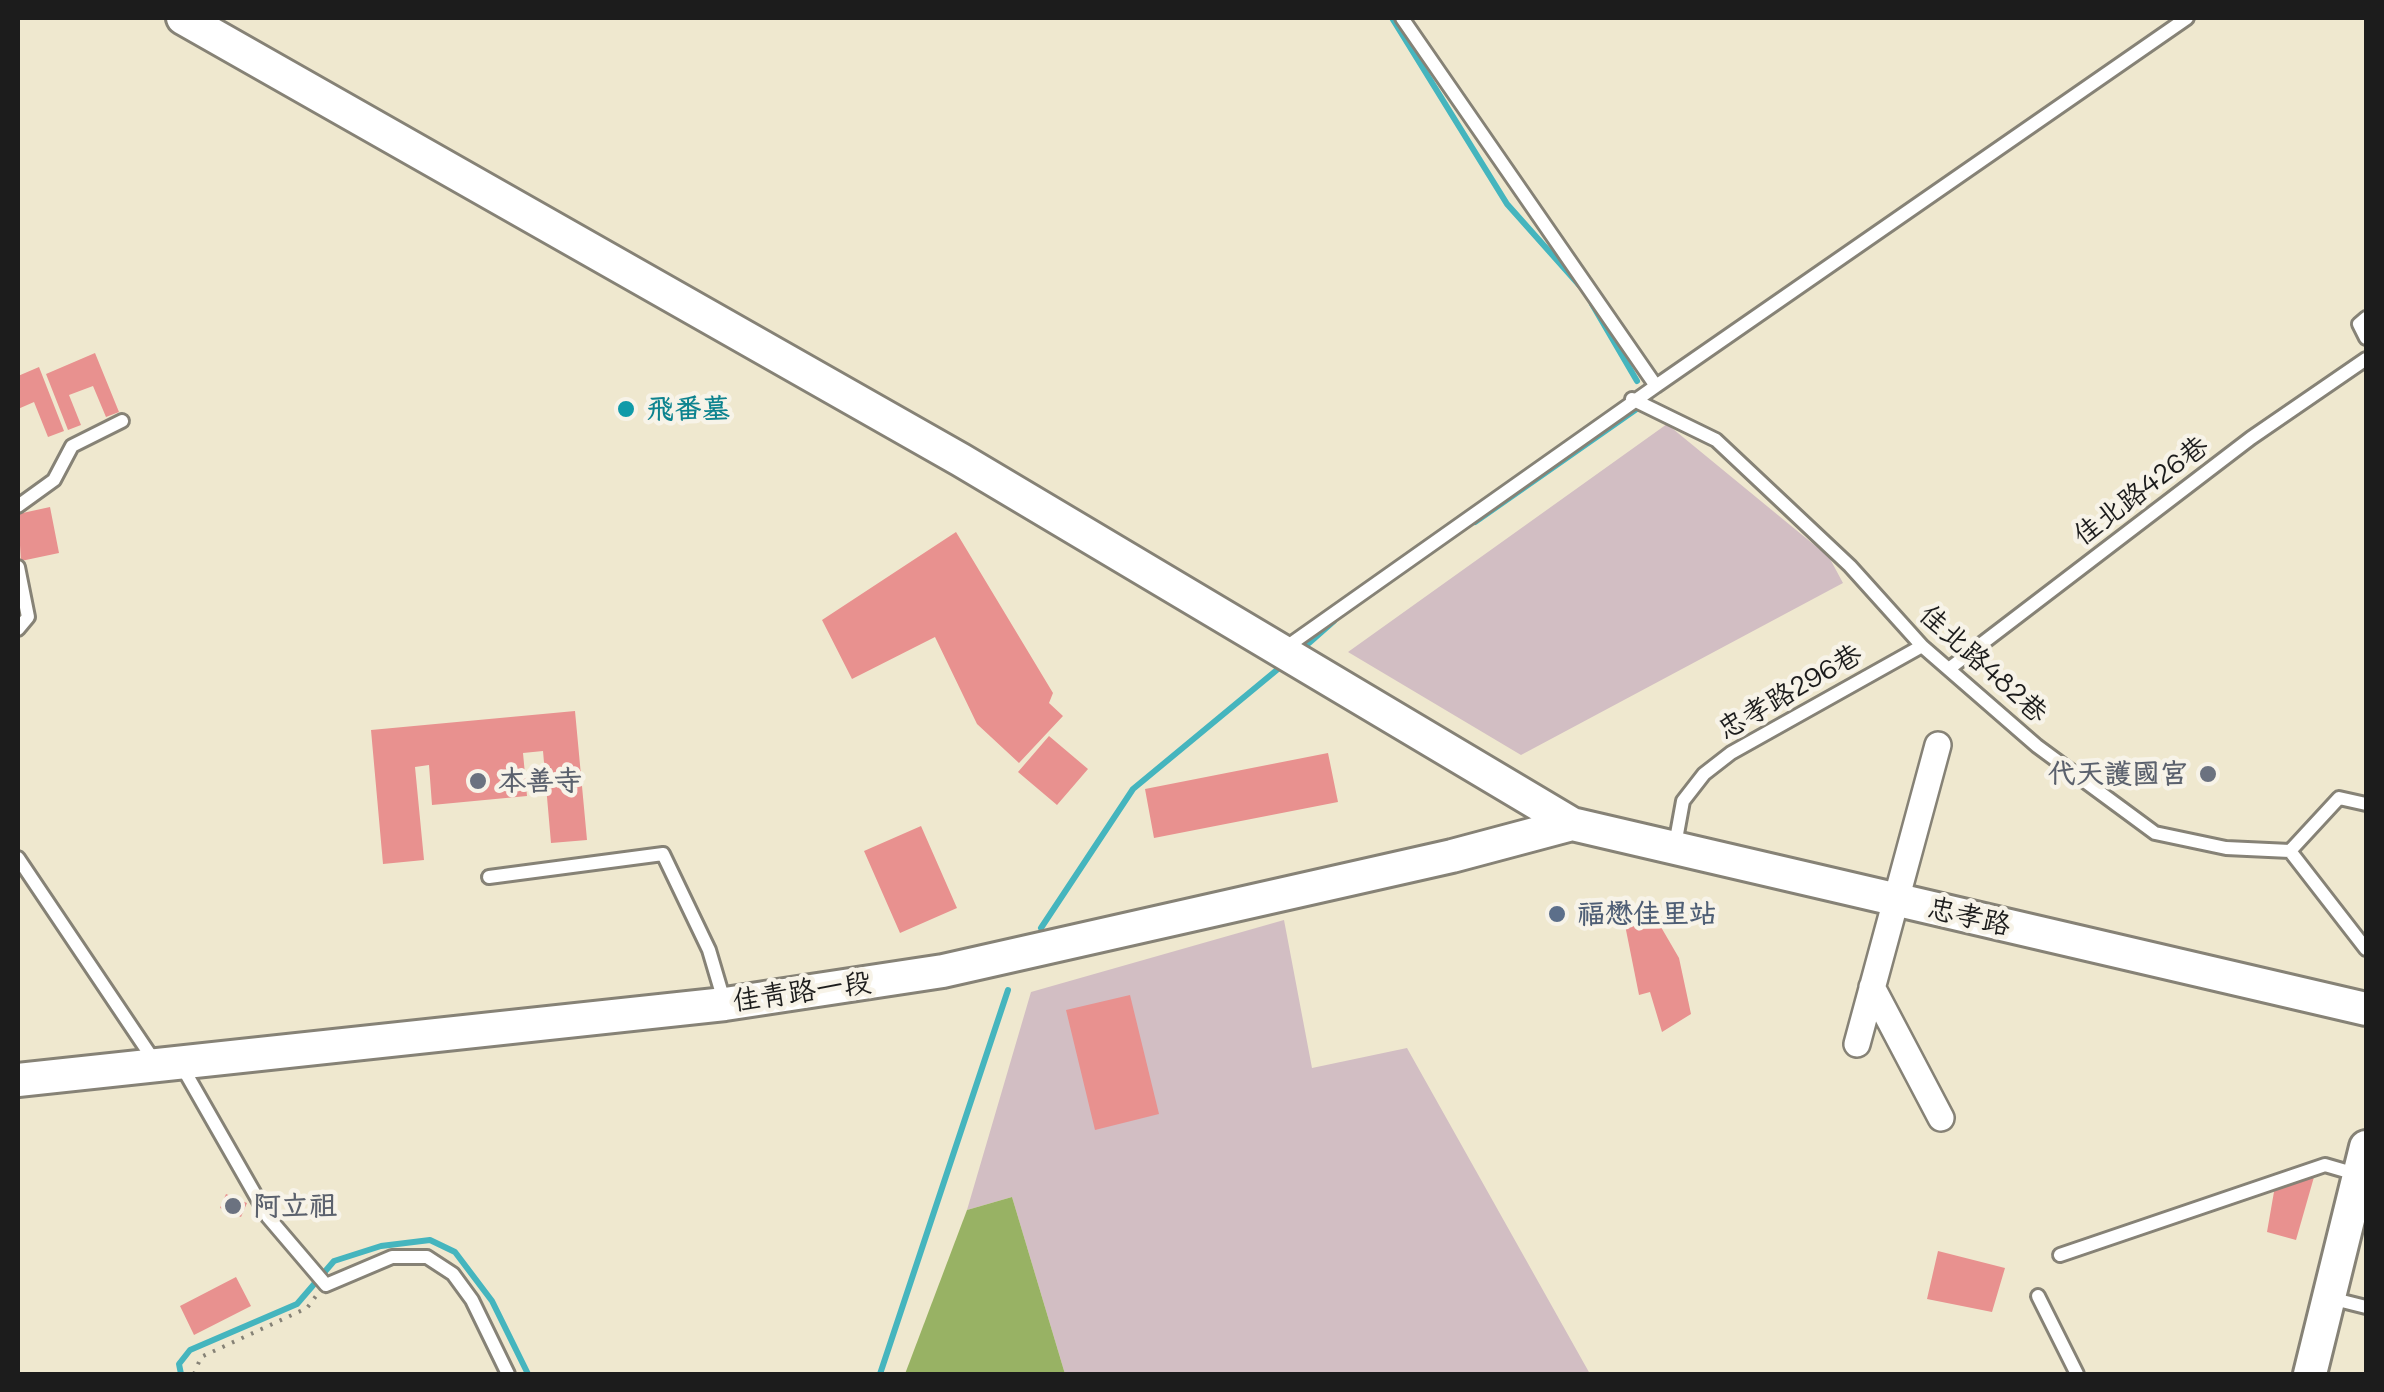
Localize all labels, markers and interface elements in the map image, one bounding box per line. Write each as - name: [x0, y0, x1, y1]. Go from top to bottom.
- place label: 飛番墓: [646, 392, 730, 426]
- marker: 飛番墓: [615, 398, 637, 420]
- street label: 佳北路426巷: [2067, 429, 2215, 553]
- street label: 佳北路482巷: [1912, 598, 2054, 730]
- street label: 忠孝路296巷: [1712, 637, 1868, 747]
- place label: 代天護國宮: [2048, 757, 2188, 791]
- marker: 代天護國宮: [2197, 763, 2219, 785]
- place label: 本善寺: [498, 764, 582, 798]
- marker: 本善寺: [467, 770, 489, 792]
- street label: 忠孝路: [1924, 891, 2014, 943]
- place label: 福懋佳里站: [1577, 897, 1717, 931]
- marker: 福懋佳里站: [1546, 903, 1568, 925]
- street label: 佳青路一段: [730, 966, 874, 1018]
- place label: 阿立祖: [253, 1189, 337, 1223]
- marker: 阿立祖: [222, 1195, 244, 1217]

